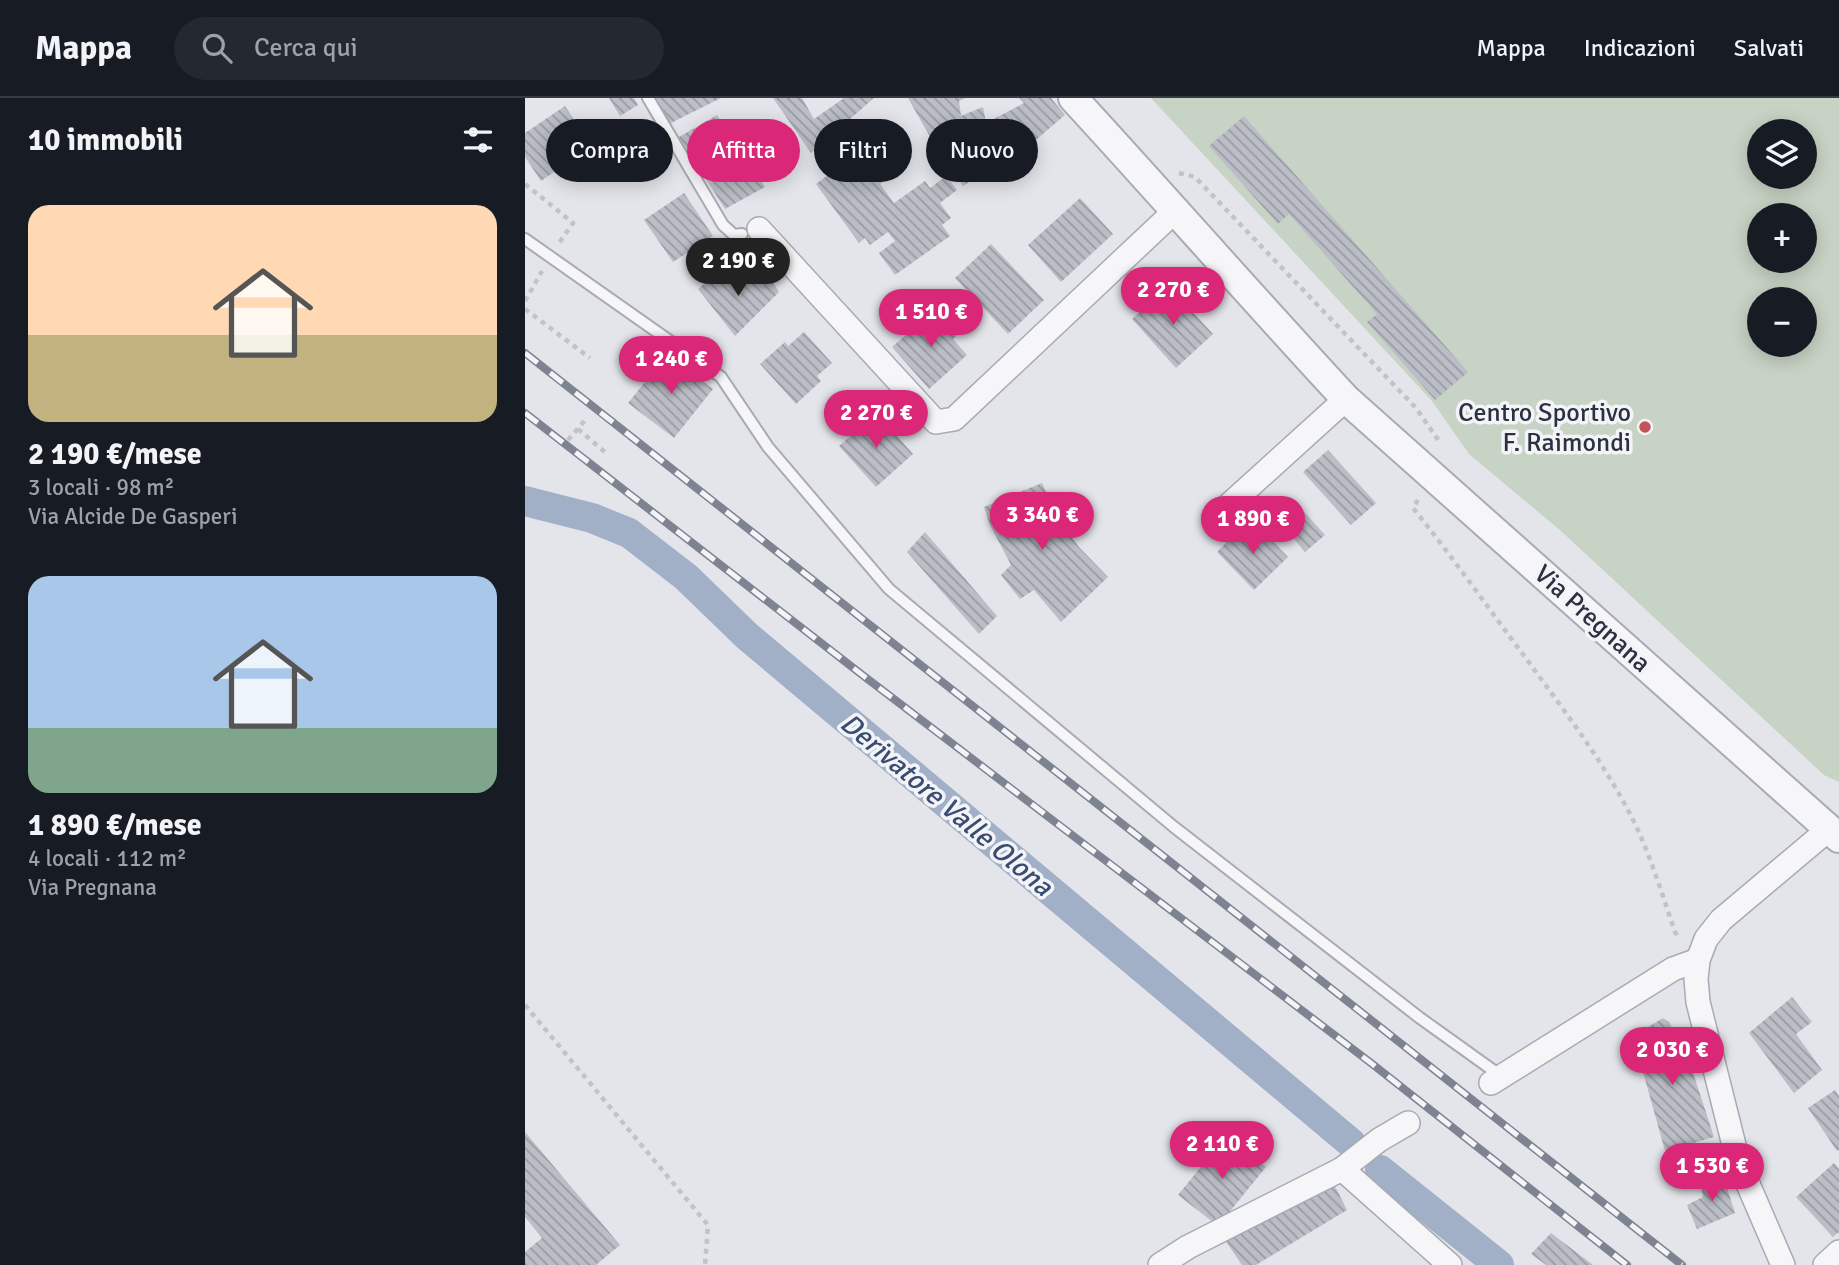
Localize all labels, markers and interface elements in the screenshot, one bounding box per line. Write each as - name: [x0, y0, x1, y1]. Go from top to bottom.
- search box: [174, 17, 664, 80]
- text: Mappa: [35, 28, 132, 69]
- icon: search: [198, 29, 236, 67]
- text: Cerca qui: [254, 32, 358, 64]
- text: Mappa: [1477, 33, 1546, 63]
- text: Indicazioni: [1584, 33, 1696, 63]
- text: Salvati: [1734, 33, 1804, 63]
- chip: Compra: [546, 119, 673, 182]
- chip: Affitta: [687, 119, 800, 182]
- chip: Filtri: [814, 119, 912, 182]
- chip: Nuovo: [926, 119, 1038, 182]
- map controls: [1747, 119, 1817, 357]
- button: layers: [1747, 119, 1817, 189]
- icon: filters: [459, 121, 497, 159]
- text: 10 immobili: [28, 122, 183, 159]
- button: +: [1747, 203, 1817, 273]
- pin: 2 190 €: [673, 238, 803, 298]
- text: 2 190 €: [702, 246, 774, 275]
- icon: home: [200, 250, 326, 376]
- pin: 2 270 €: [1108, 268, 1238, 327]
- text: 2 270 €: [1137, 275, 1209, 304]
- button: −: [1747, 287, 1817, 357]
- pin: 1 510 €: [866, 289, 996, 349]
- text: 1 510 €: [895, 297, 967, 326]
- pin: 1 240 €: [606, 336, 736, 396]
- text: 1 240 €: [635, 344, 707, 373]
- pin: 2 270 €: [811, 390, 941, 450]
- place label: Centro Sportivo F. Raimondi: [1458, 397, 1631, 459]
- text: 2 270 €: [840, 398, 912, 427]
- marker: Centro Sportivo F. Raimondi: [1637, 419, 1653, 435]
- text: 2 190 €/mese: [28, 436, 202, 473]
- text: 3 locali · 98 m²: [28, 473, 174, 502]
- pin: 3 340 €: [977, 492, 1107, 552]
- pin: 1 890 €: [1188, 496, 1318, 556]
- text: 3 340 €: [1006, 500, 1078, 529]
- text: Via Alcide De Gasperi: [28, 502, 237, 531]
- text: 1 890 €: [1217, 504, 1289, 533]
- street label: Via Pregnana: [1527, 558, 1657, 679]
- icon: home: [200, 621, 326, 747]
- water label: Derivatore Valle Olona: [833, 706, 1060, 904]
- text: 1 890 €/mese: [28, 807, 202, 844]
- text: 4 locali · 112 m²: [28, 844, 187, 873]
- text: Via Pregnana: [28, 873, 157, 902]
- pin: 2 030 €: [1607, 1028, 1737, 1087]
- text: 2 030 €: [1636, 1035, 1708, 1064]
- pin: 2 110 €: [1157, 1122, 1287, 1181]
- text: 2 110 €: [1186, 1129, 1258, 1158]
- pin: 1 530 €: [1647, 1144, 1777, 1203]
- text: 1 530 €: [1676, 1151, 1748, 1180]

